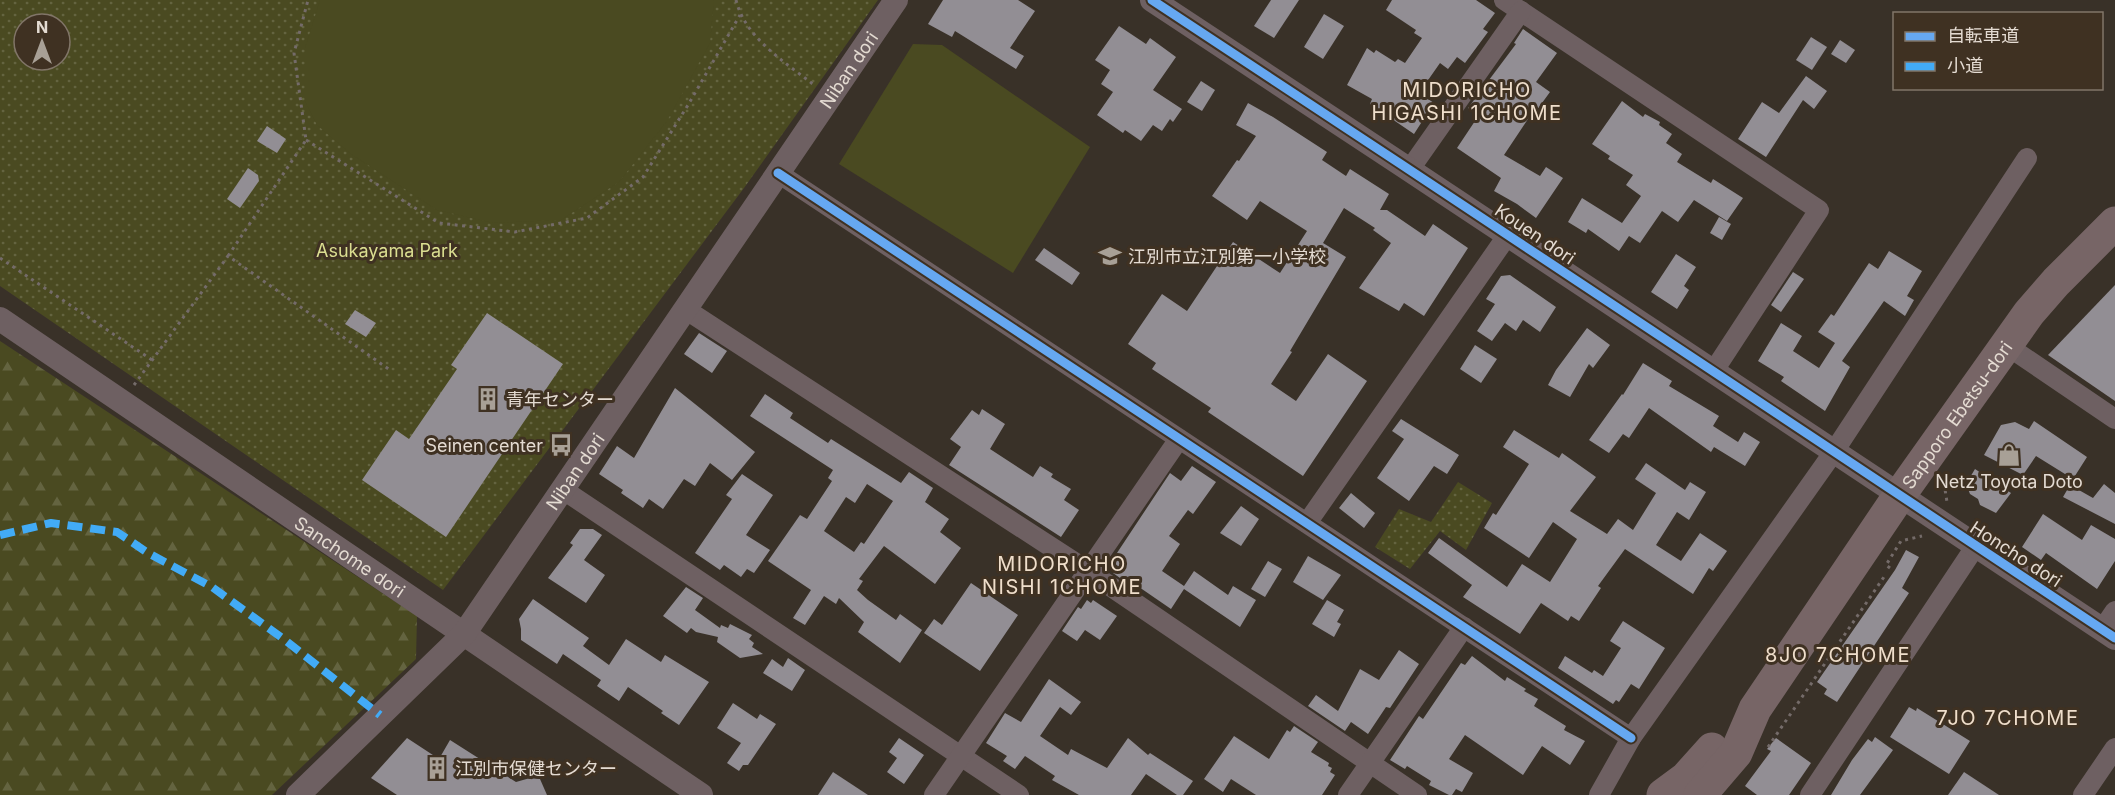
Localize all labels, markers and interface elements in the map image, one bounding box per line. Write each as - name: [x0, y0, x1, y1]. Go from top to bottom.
- north arrow: [12, 12, 72, 72]
- legend: [1893, 12, 2103, 90]
- text: N: [36, 17, 48, 37]
- text: 自転車道: [1947, 25, 2019, 46]
- street label: Niban dori: [815, 27, 882, 112]
- text: 小道: [1947, 55, 1983, 76]
- district label: MIDORICHO HIGASHI 1CHOME: [1371, 78, 1563, 125]
- street label: Kouen dori: [1491, 200, 1579, 268]
- park label: Asukayama Park: [316, 240, 458, 261]
- school or university icon: 江別市立江別第一小学校: [1097, 243, 1123, 269]
- place label: 江別市立江別第一小学校: [1128, 246, 1326, 267]
- street label: Sapporo Ebetsu-dori: [1897, 337, 2016, 493]
- building icon: 青年センター: [475, 386, 501, 412]
- place label: 青年センター: [506, 389, 614, 410]
- street label: Niban dori: [541, 429, 608, 514]
- bus stop icon: Seinen center: [548, 432, 574, 458]
- place label: Seinen center: [425, 435, 543, 456]
- shop icon: Netz Toyota Doto: [1996, 442, 2022, 468]
- place label: Netz Toyota Doto: [1935, 471, 2083, 492]
- street label: Sanchome dori: [291, 512, 409, 601]
- street label: Honcho dori: [1966, 517, 2066, 591]
- district label: MIDORICHO NISHI 1CHOME: [982, 552, 1142, 599]
- district label: 8JO 7CHOME: [1765, 643, 1911, 667]
- district label: 7JO 7CHOME: [1937, 706, 2079, 730]
- building icon: 江別市保健センター: [424, 755, 450, 781]
- place label: 江別市保健センター: [455, 758, 617, 779]

